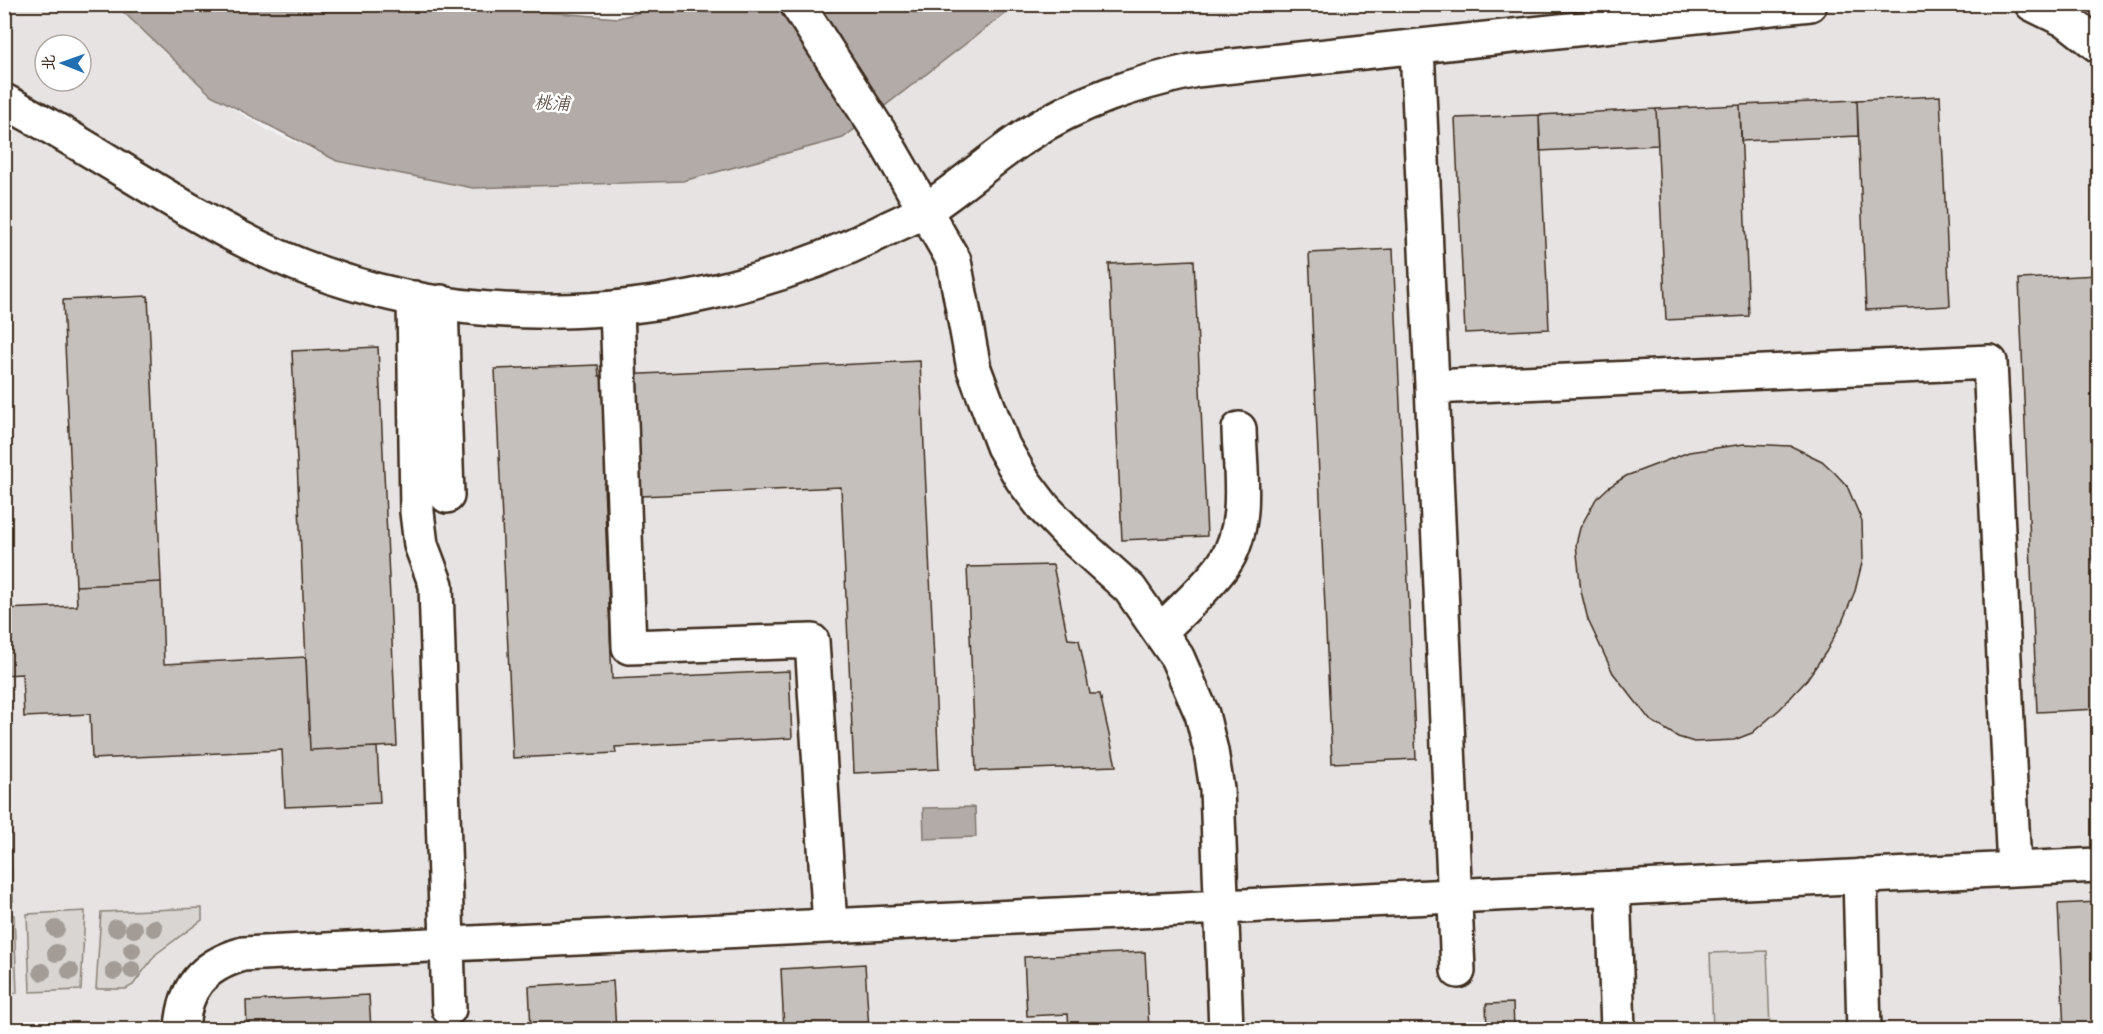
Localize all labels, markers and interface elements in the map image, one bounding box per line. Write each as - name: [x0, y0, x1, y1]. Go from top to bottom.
- north arrow: [33, 33, 93, 93]
- text: 北: [37, 55, 58, 71]
- water label: 桃浦: [534, 89, 572, 115]

